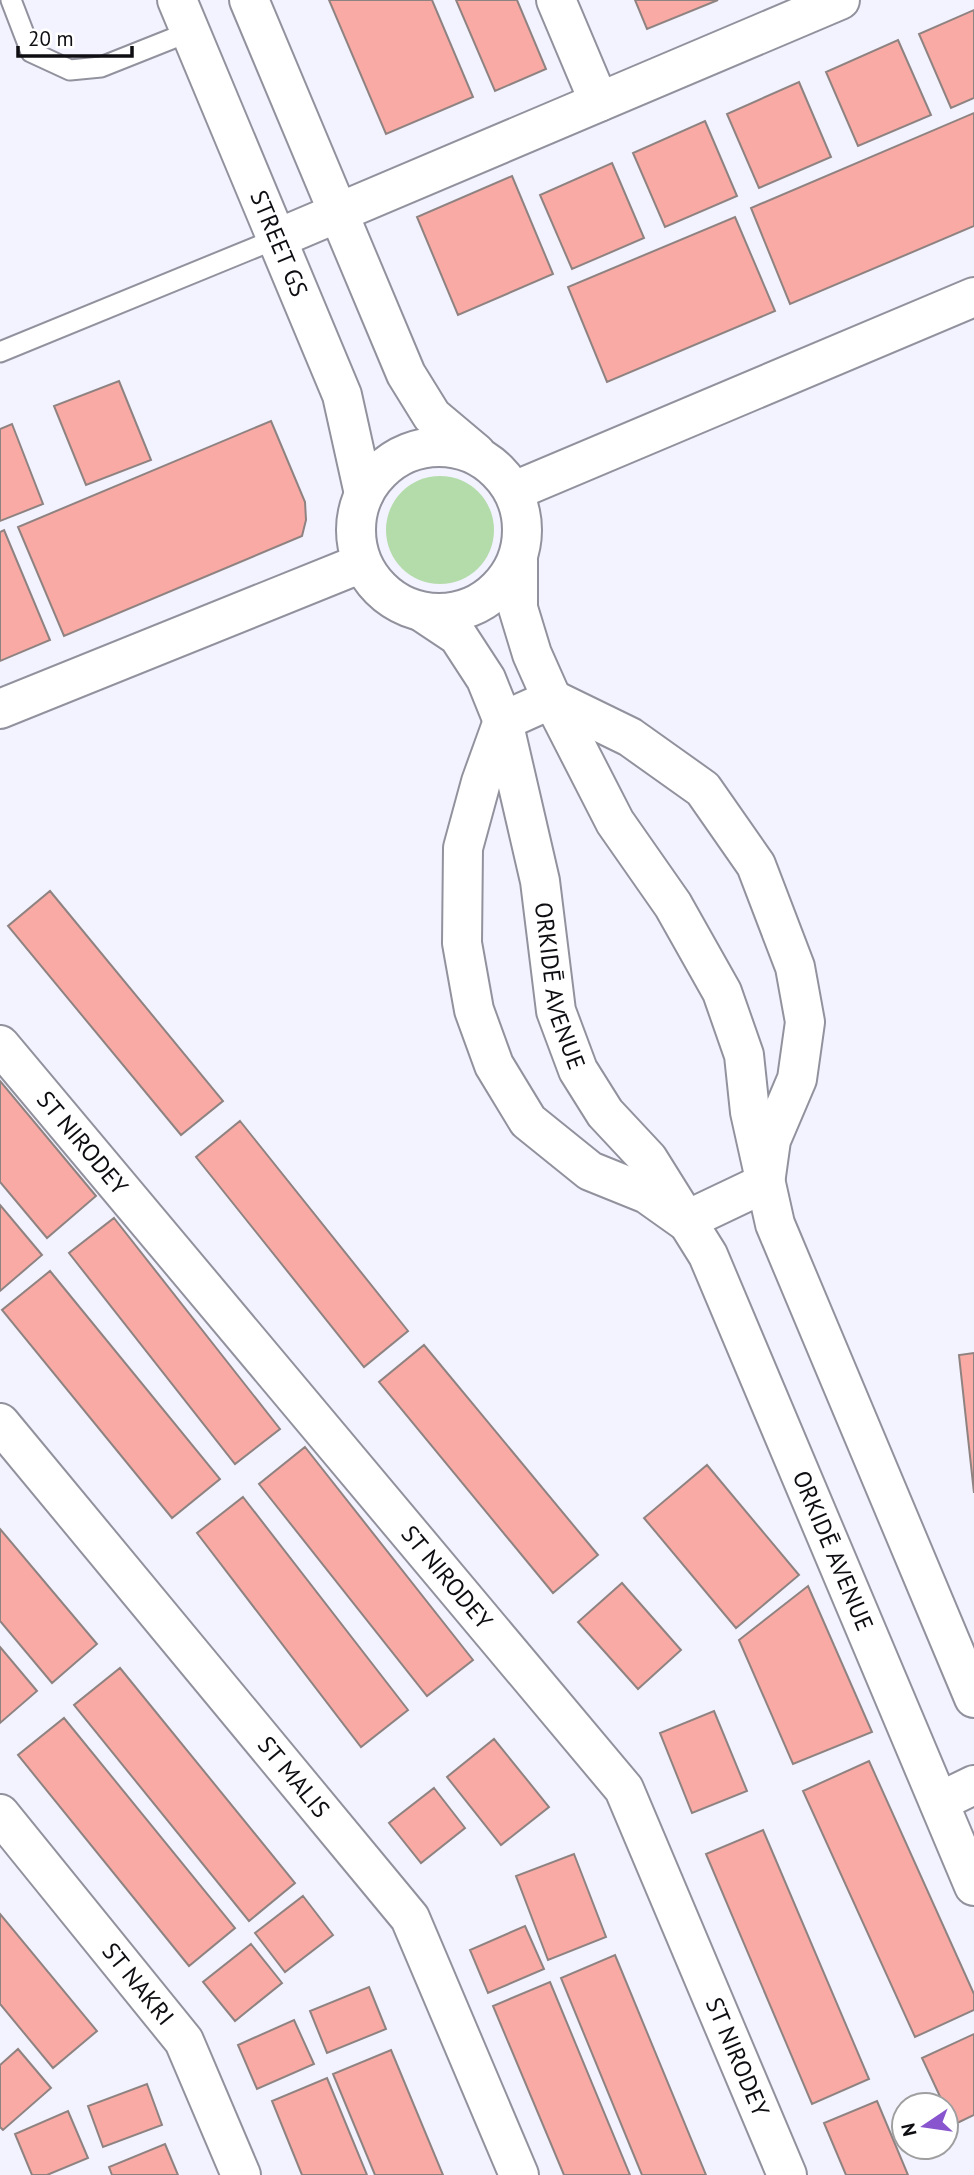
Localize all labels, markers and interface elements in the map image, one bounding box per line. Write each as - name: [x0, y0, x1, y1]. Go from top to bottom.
- scale bar: [18, 14, 131, 58]
- text: 20 m: [28, 25, 74, 52]
- street label: STREET GS: [243, 186, 315, 301]
- street label: ORKIDĒ AVENUE: [528, 900, 592, 1074]
- street label: ST NIRODEY: [30, 1084, 135, 1202]
- street label: ORKIDĒ AVENUE: [786, 1466, 881, 1635]
- street label: ST NIRODEY: [395, 1519, 500, 1636]
- street label: ST MALIS: [251, 1730, 337, 1824]
- street label: ST NAKRI: [96, 1936, 181, 2032]
- street label: ST NIRODEY: [699, 1993, 777, 2122]
- north arrow: [890, 2091, 960, 2161]
- text: N: [895, 2121, 922, 2139]

